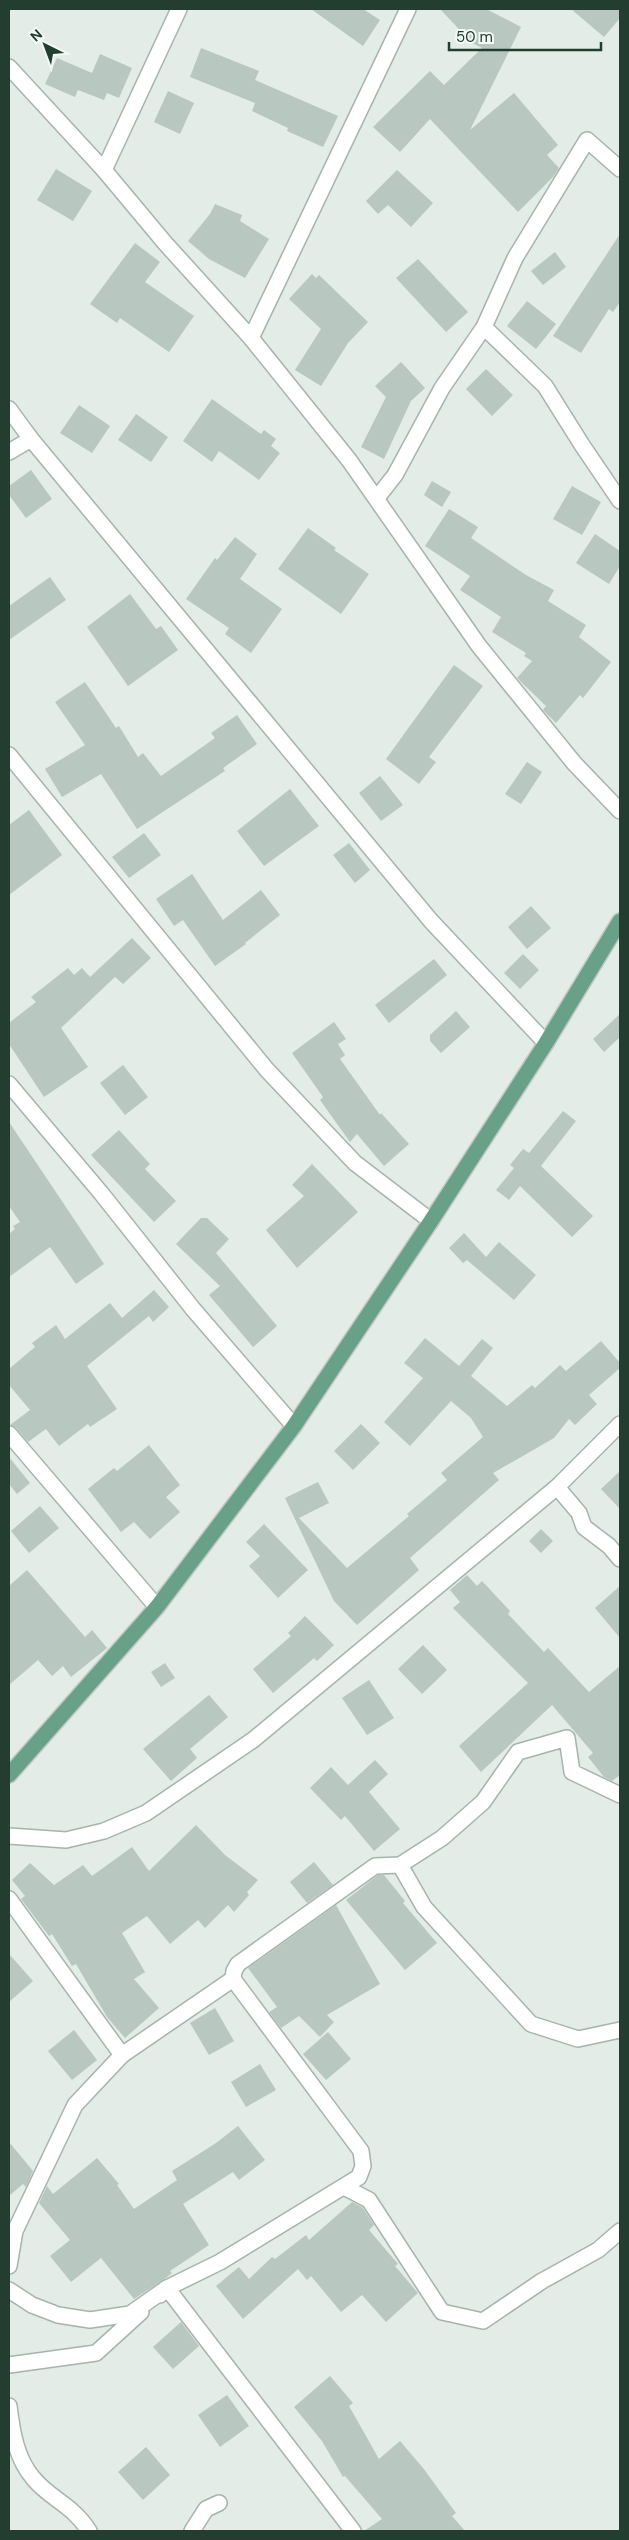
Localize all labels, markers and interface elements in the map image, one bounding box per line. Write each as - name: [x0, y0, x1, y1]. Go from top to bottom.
- north arrow: [20, 20, 70, 70]
- scale bar: [449, 20, 602, 52]
- text: N: [26, 25, 46, 45]
- text: 50 m: [456, 27, 493, 47]

